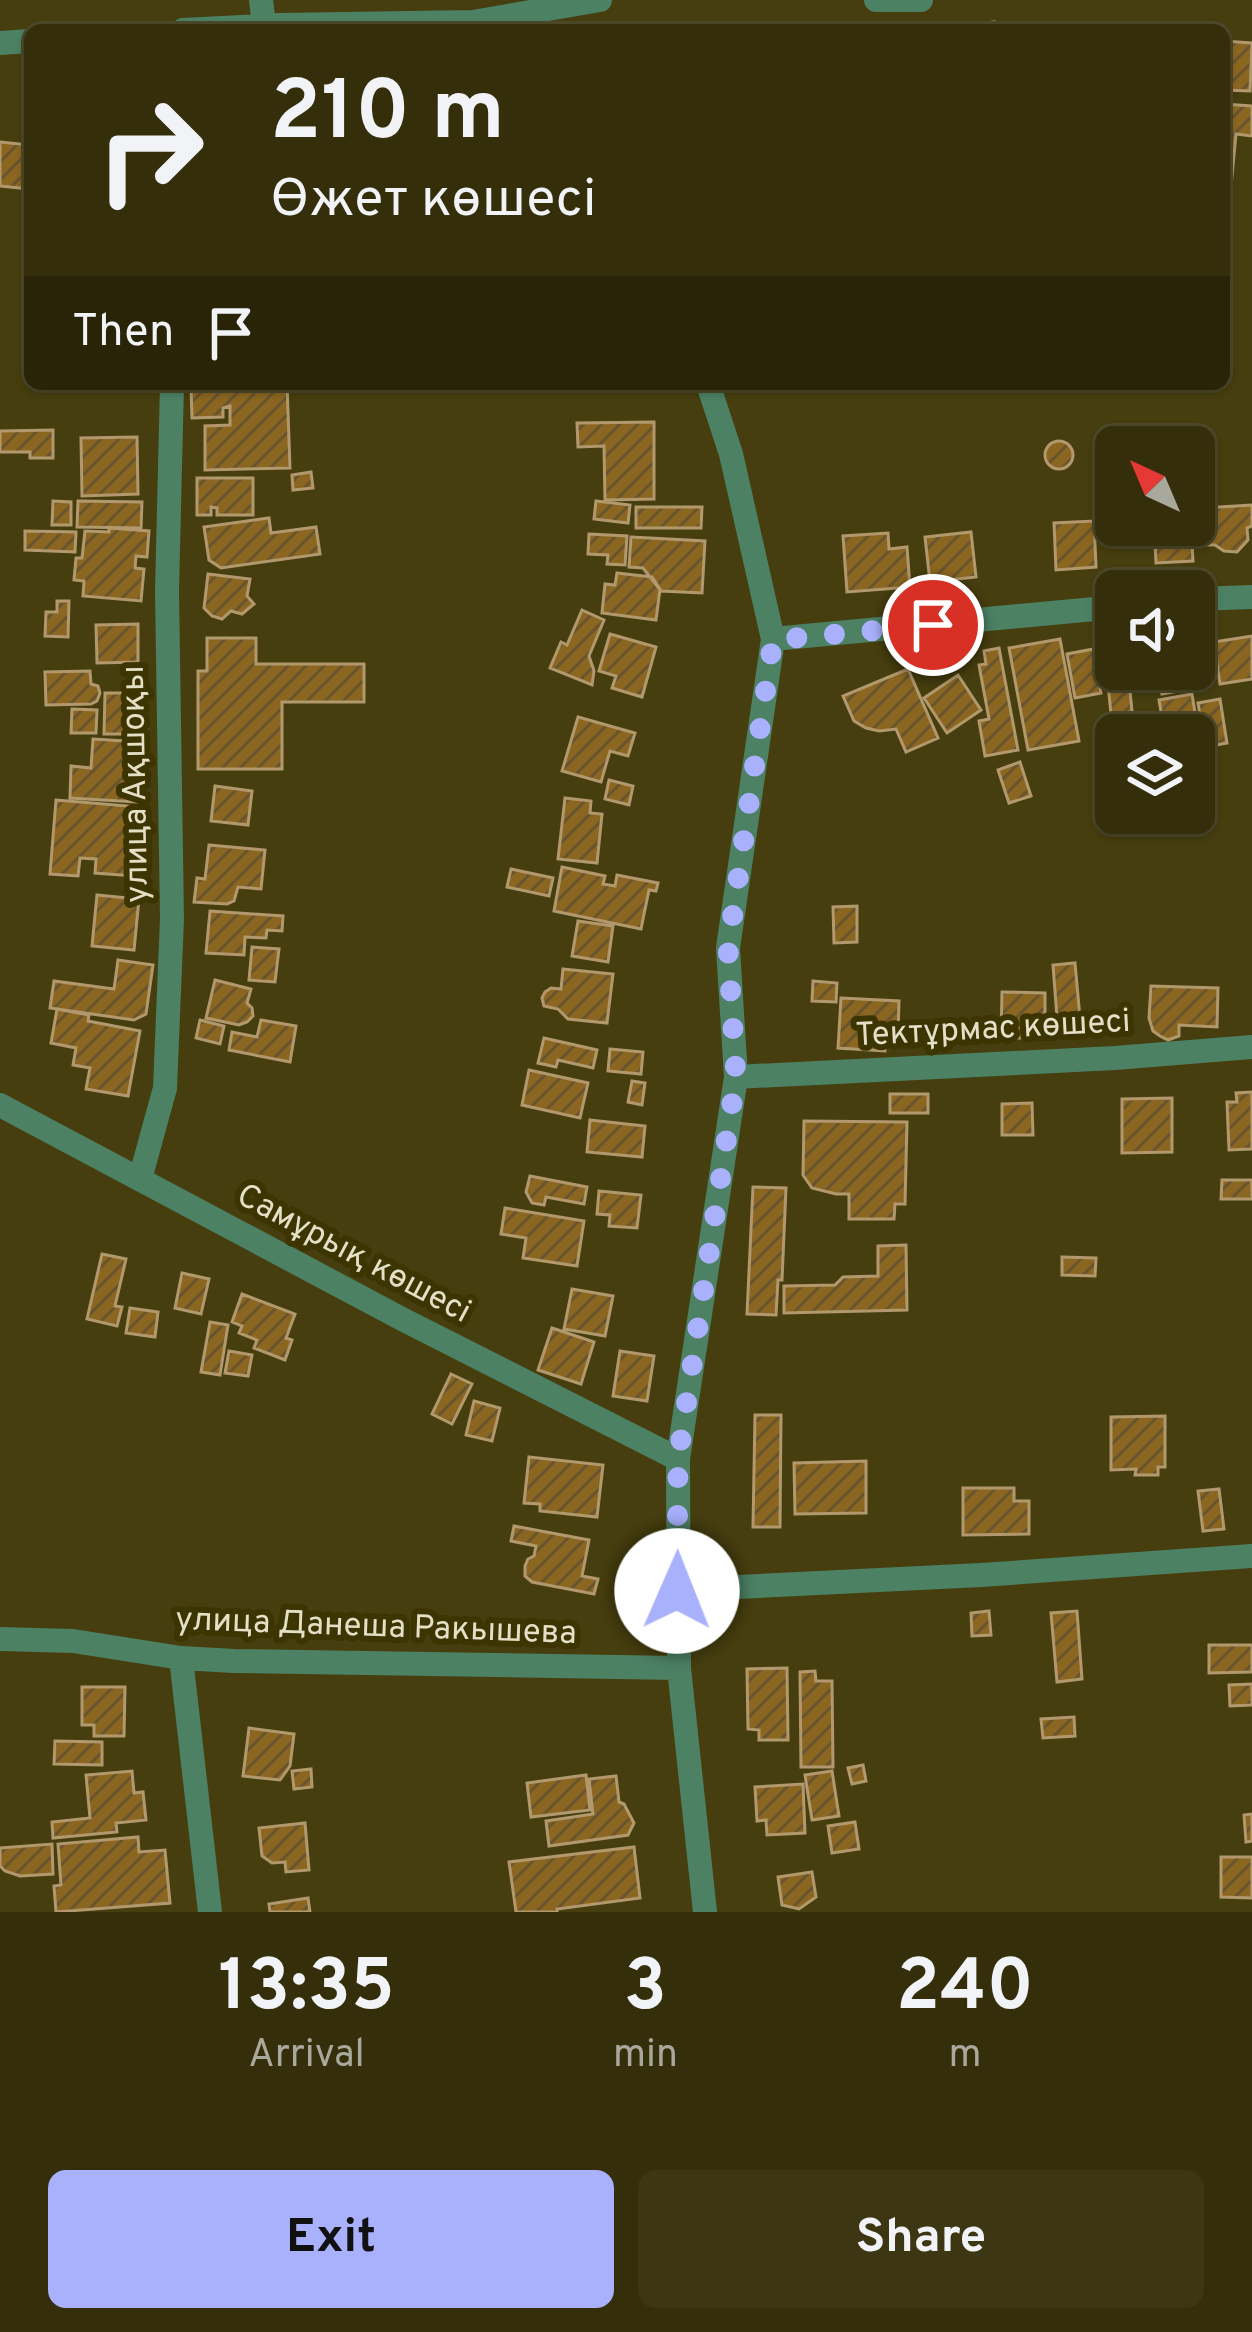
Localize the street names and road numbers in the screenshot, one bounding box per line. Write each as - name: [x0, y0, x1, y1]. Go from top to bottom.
- street label: улица Ақшоқы: [114, 665, 160, 903]
- street label: Тектұрмас көшесі: [855, 1002, 1131, 1058]
- street label: Самұрық көшесі: [229, 1176, 477, 1334]
- street label: улица Данеша Ракышева: [175, 1600, 577, 1656]

